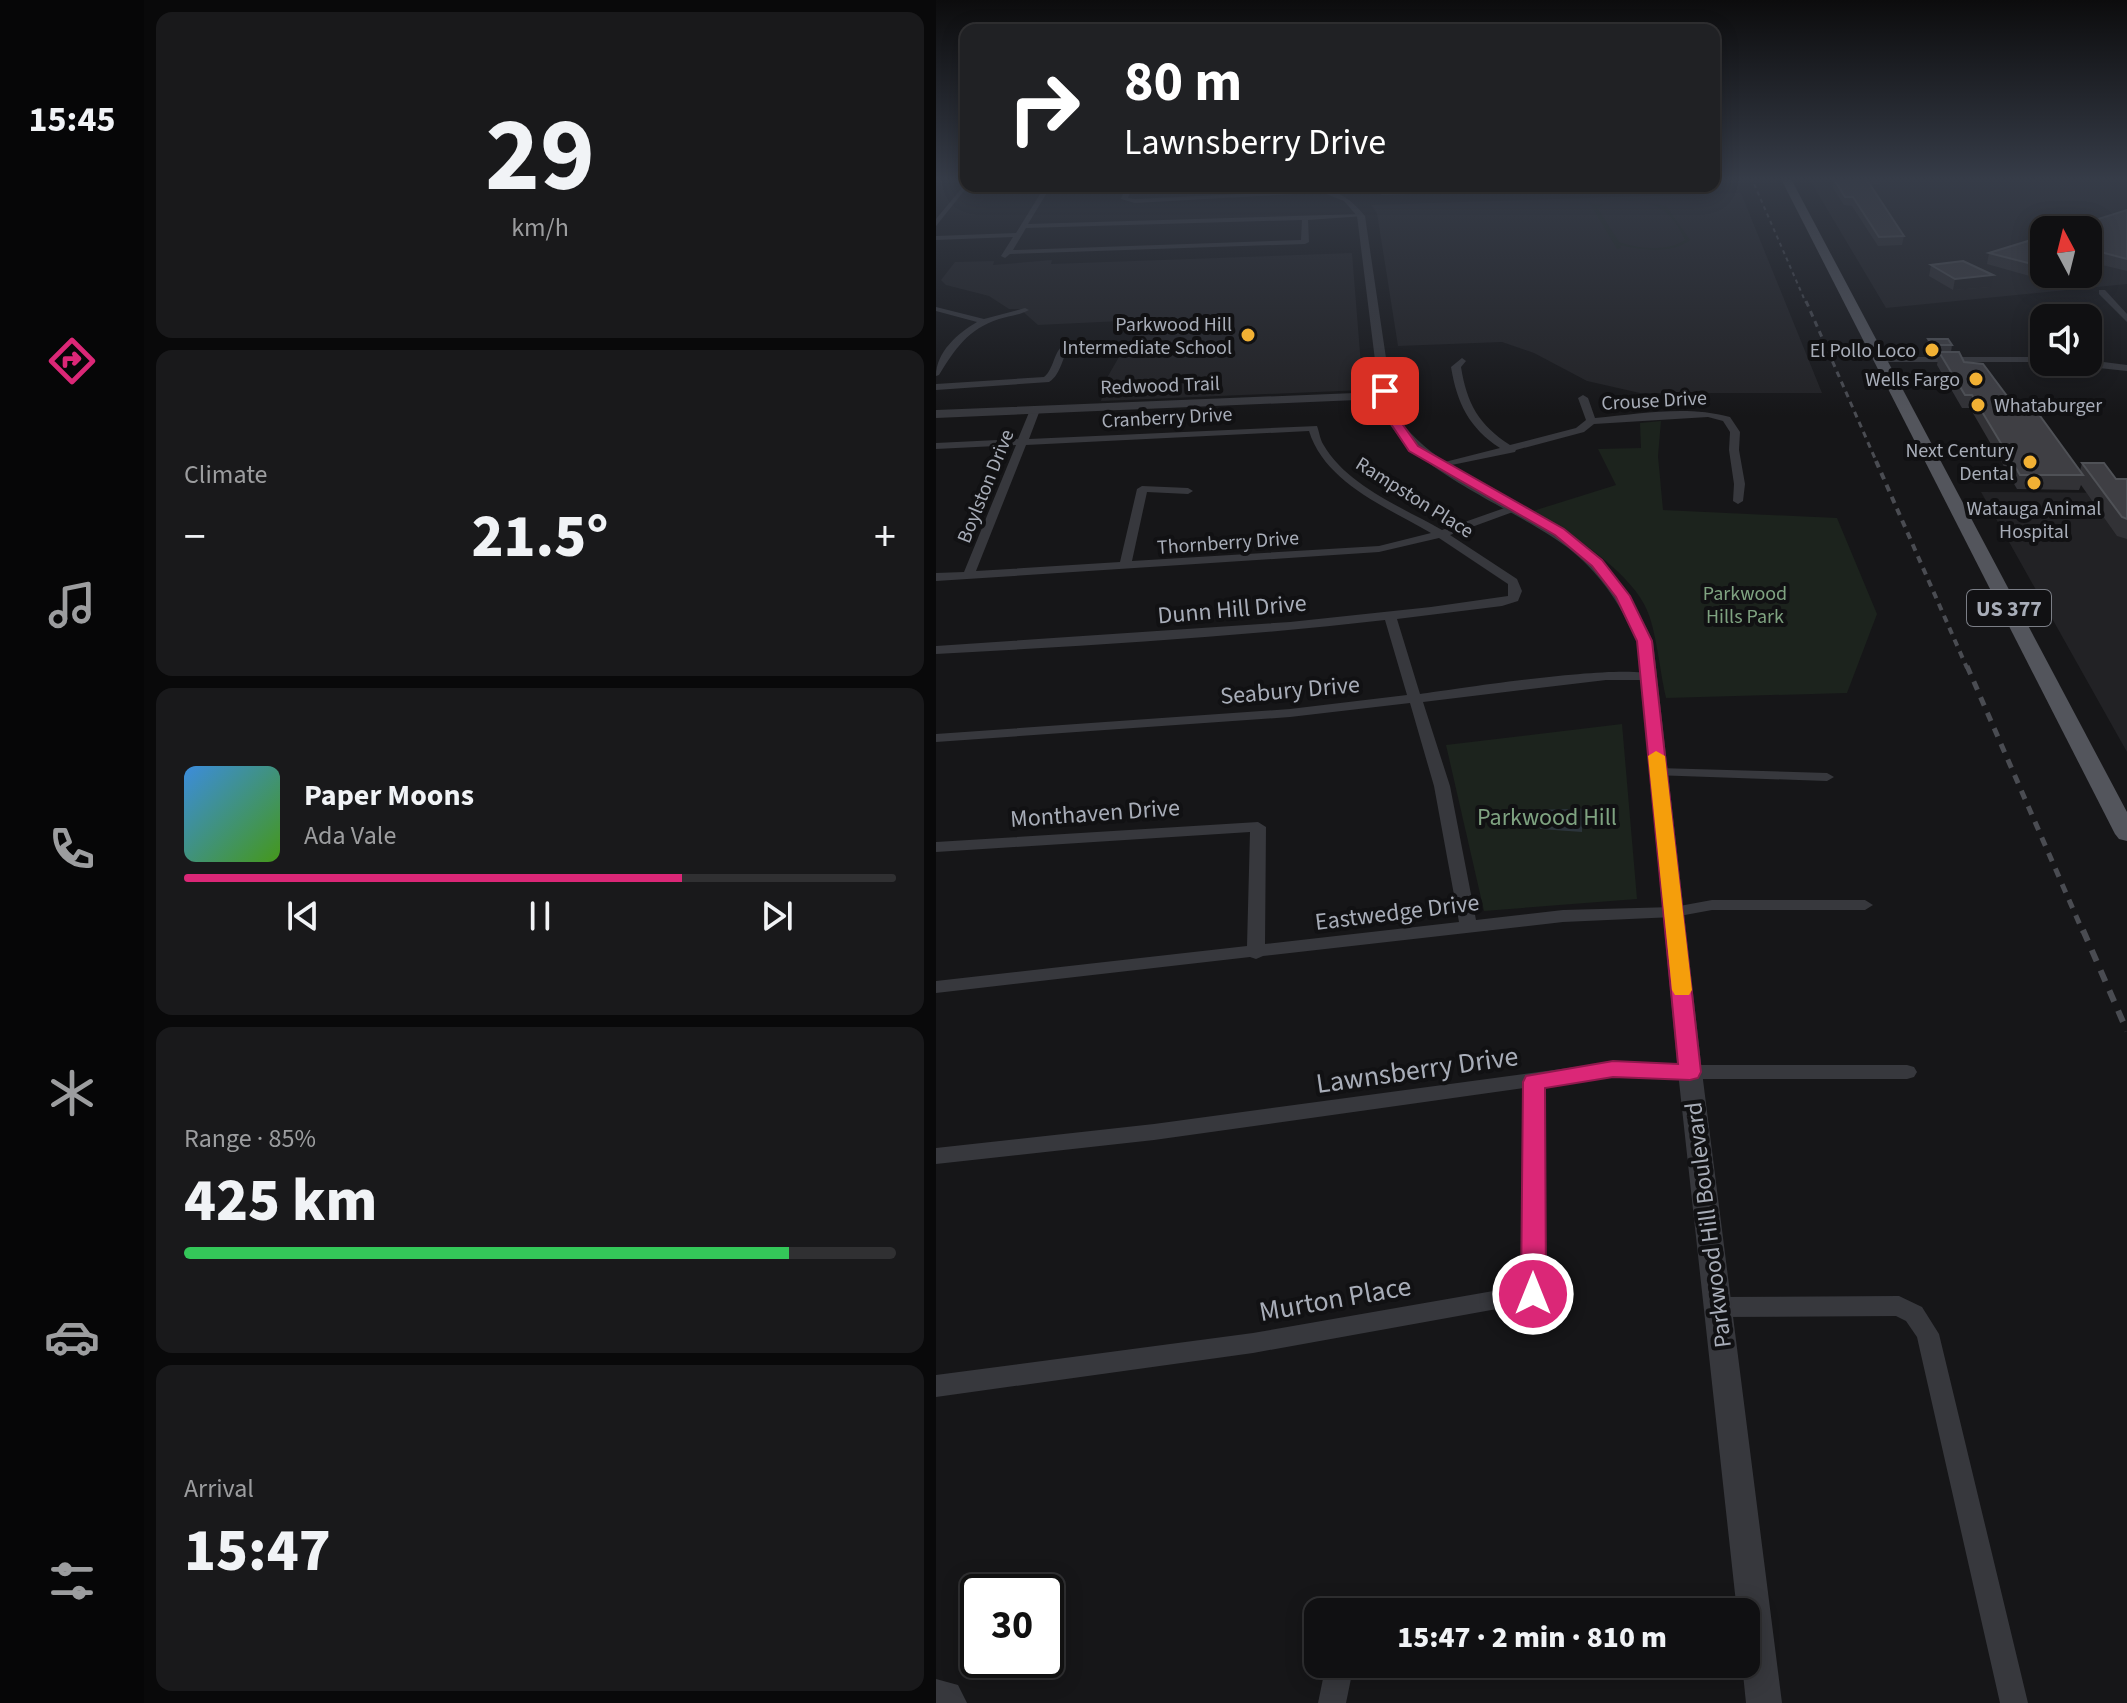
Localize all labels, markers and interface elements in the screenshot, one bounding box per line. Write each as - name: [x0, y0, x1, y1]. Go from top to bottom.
- text: 80 m: [1124, 43, 1242, 122]
- icon: right: [992, 56, 1096, 160]
- text: 29: [485, 83, 595, 231]
- text: 15:45: [29, 94, 115, 145]
- text: Lawnsberry Drive: [1124, 117, 1386, 168]
- text: km/h: [511, 209, 569, 246]
- north arrow: [2030, 216, 2102, 288]
- map controls: [2030, 216, 2102, 376]
- button: sound: [2030, 304, 2102, 376]
- place label: Parkwood Hill Intermediate School: [1062, 311, 1232, 362]
- marker: Parkwood Hill Intermediate School: [1239, 326, 1257, 344]
- icon: directions: [44, 333, 100, 389]
- place label: El Pollo Loco: [1810, 337, 1916, 365]
- marker: El Pollo Loco: [1923, 341, 1941, 359]
- pin: [1351, 357, 1419, 425]
- place label: Wells Fargo: [1865, 366, 1960, 394]
- icon: arrive: [1363, 369, 1407, 413]
- street label: Redwood Trail: [1100, 370, 1220, 402]
- marker: Wells Fargo: [1967, 370, 1985, 388]
- street label: Crouse Drive: [1601, 384, 1708, 418]
- place label: Whataburger: [1994, 392, 2102, 420]
- marker: Whataburger: [1969, 396, 1987, 414]
- street label: Cranberry Drive: [1101, 401, 1233, 435]
- street label: Boylston Drive: [950, 425, 1022, 548]
- place label: Next Century Dental: [1905, 437, 2015, 488]
- street label: Rampston Place: [1350, 450, 1479, 545]
- marker: Next Century Dental: [2021, 453, 2039, 471]
- text: Climate: [184, 456, 268, 493]
- marker: Watauga Animal Hospital: [2025, 474, 2043, 492]
- text: 21.5°: [472, 495, 608, 580]
- place label: Watauga Animal Hospital: [1967, 495, 2101, 546]
- text: −: [184, 506, 206, 569]
- text: +: [874, 506, 896, 569]
- street label: Thornberry Drive: [1156, 524, 1300, 562]
- icon: music: [44, 577, 100, 633]
- park label: Parkwood Hills Park: [1703, 580, 1787, 631]
- street label: Dunn Hill Drive: [1156, 586, 1308, 633]
- road number: US 377: [1967, 590, 2051, 626]
- street label: Seabury Drive: [1219, 667, 1361, 714]
- text: Paper Moons: [304, 774, 474, 817]
- street label: Monthaven Drive: [1009, 790, 1181, 837]
- park label: Parkwood Hill: [1477, 800, 1617, 835]
- text: Ada Vale: [304, 817, 396, 854]
- icon: phone: [44, 821, 100, 877]
- street label: Eastwedge Drive: [1313, 885, 1481, 940]
- icon: previous: [281, 894, 325, 938]
- icon: pause: [518, 894, 562, 938]
- icon: next: [755, 894, 799, 938]
- street label: Lawnsberry Drive: [1313, 1036, 1521, 1104]
- icon: climate: [44, 1065, 100, 1121]
- street label: Parkwood Hill Boulevard: [1676, 1100, 1741, 1350]
- text: Range · 85%: [184, 1120, 316, 1157]
- text: 425 km: [184, 1159, 377, 1244]
- position arrow: [1491, 1252, 1575, 1336]
- street label: Murton Place: [1256, 1266, 1414, 1332]
- icon: car: [44, 1309, 100, 1365]
- text: Arrival: [184, 1470, 254, 1507]
- text: 15:47: [184, 1509, 331, 1594]
- icon: filters: [44, 1553, 100, 1609]
- speed limit sign: 30: [960, 1574, 1064, 1678]
- text: 15:47 · 2 min · 810 m: [1397, 1616, 1667, 1659]

